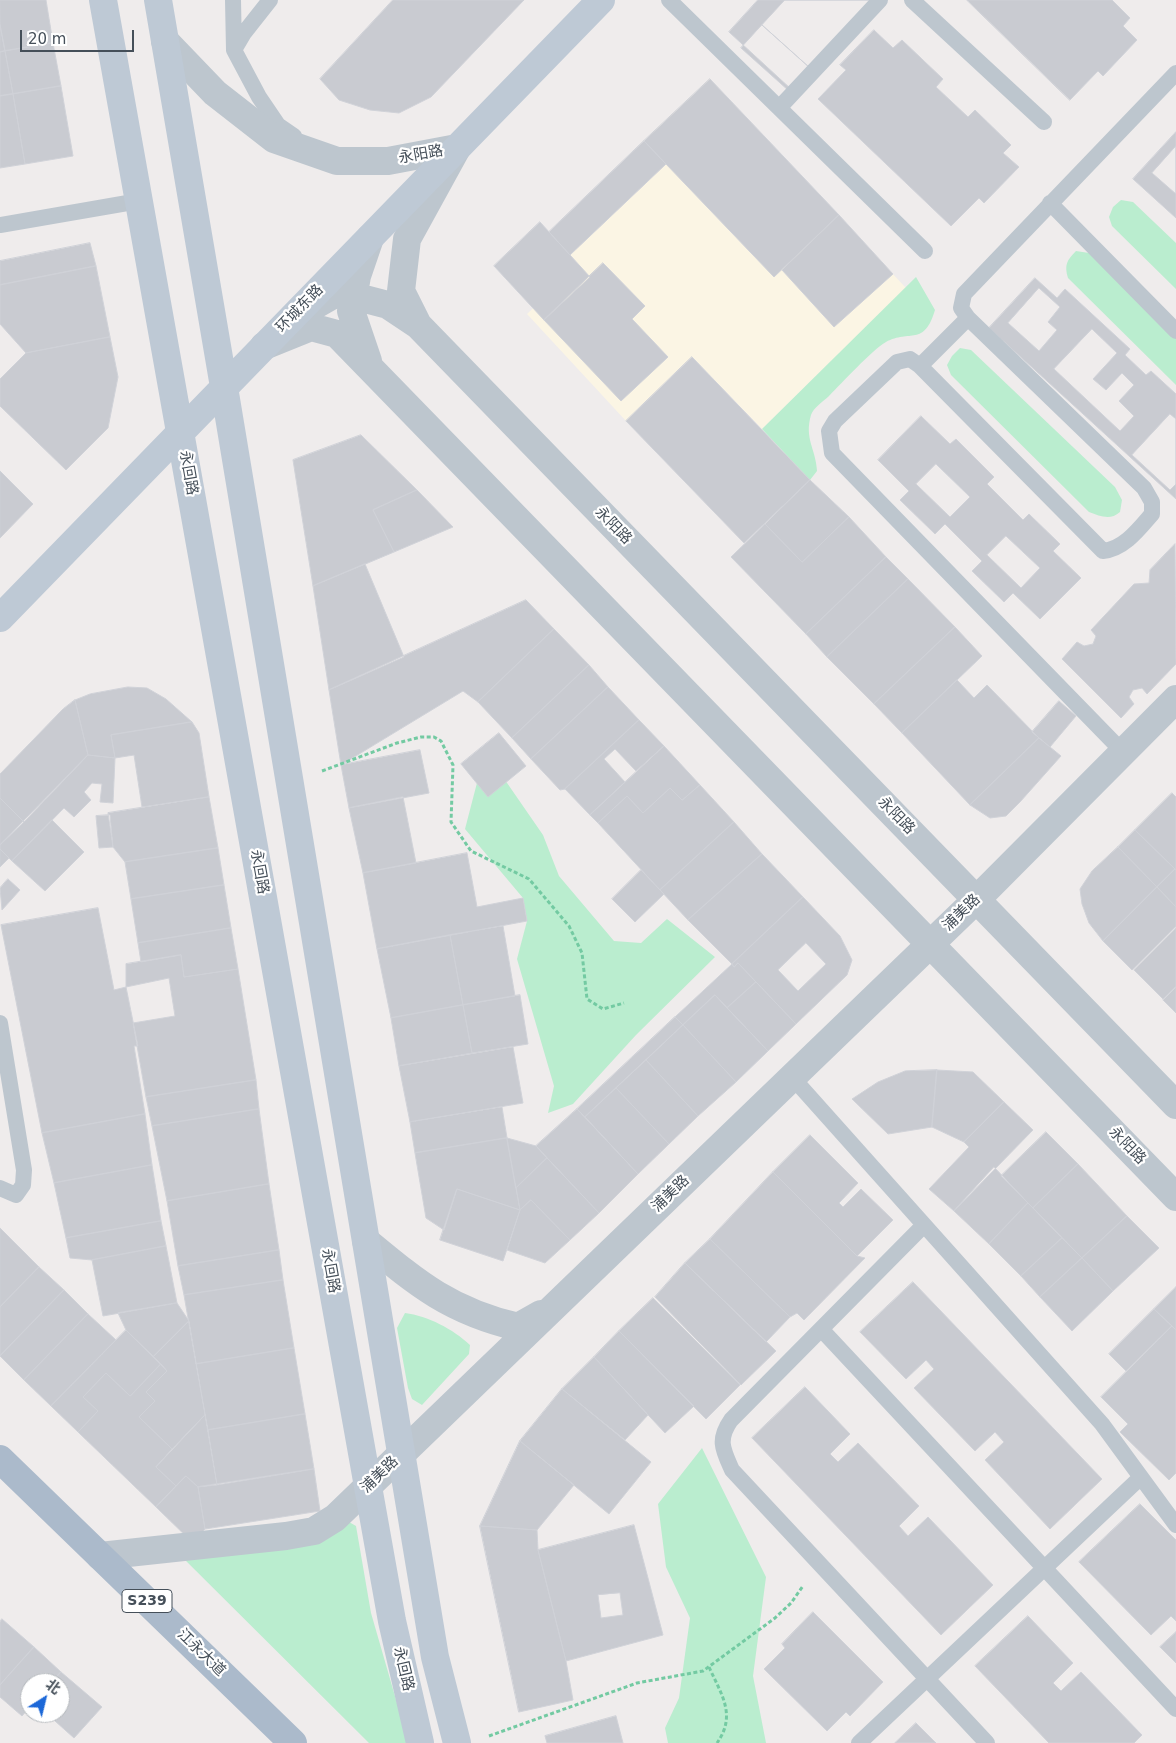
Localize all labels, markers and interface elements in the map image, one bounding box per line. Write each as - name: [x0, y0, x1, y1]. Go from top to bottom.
- scale bar: [22, 20, 136, 52]
- text: 20 m: [28, 30, 66, 48]
- street label: 永阳路: [397, 142, 445, 168]
- street label: 环城东路: [273, 281, 327, 337]
- street label: 永回路: [175, 449, 201, 497]
- street label: 永阳路: [591, 504, 635, 548]
- street label: 永阳路: [874, 794, 918, 838]
- street label: 永回路: [246, 848, 272, 896]
- street label: 浦美路: [940, 891, 984, 935]
- street label: 永阳路: [1105, 1124, 1149, 1168]
- street label: 浦美路: [649, 1172, 693, 1216]
- street label: 永回路: [317, 1247, 343, 1295]
- street label: 浦美路: [358, 1453, 402, 1497]
- road number: S239: [122, 1590, 172, 1612]
- street label: 江永大道: [173, 1626, 229, 1680]
- street label: 永回路: [389, 1645, 417, 1693]
- north arrow: [20, 1673, 70, 1723]
- text: 北: [43, 1676, 64, 1697]

